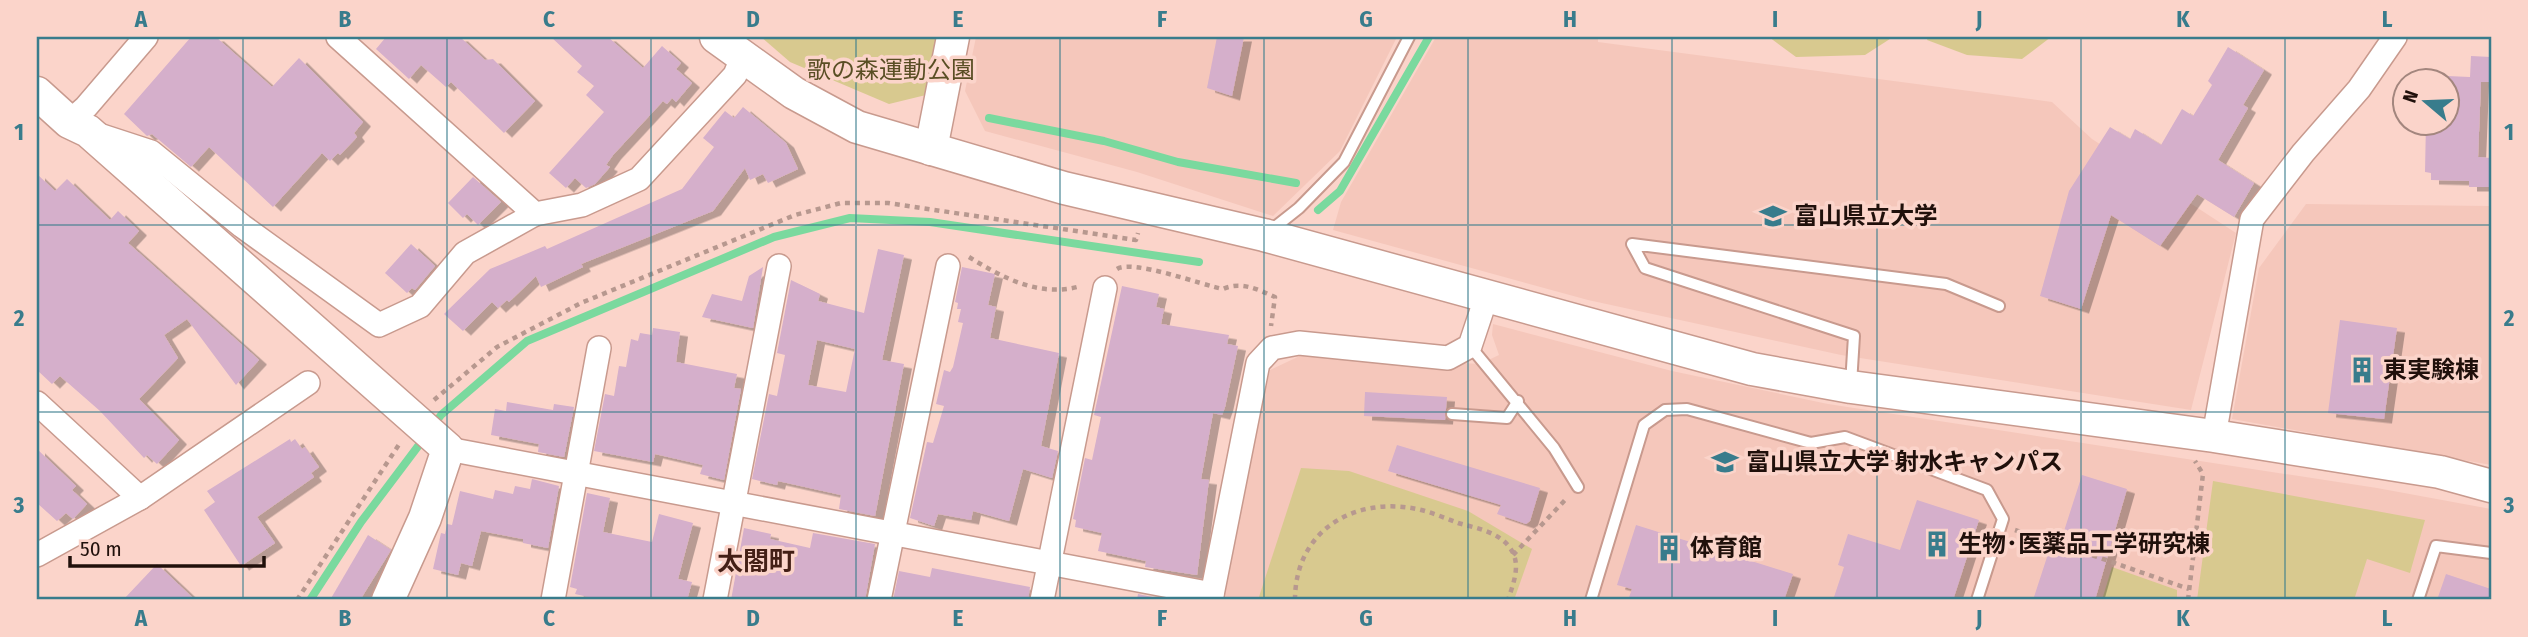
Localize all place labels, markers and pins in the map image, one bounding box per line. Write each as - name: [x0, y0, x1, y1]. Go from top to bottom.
- school or university icon: 富山県立大学: [1758, 201, 1788, 231]
- place label: 富山県立大学: [1794, 202, 1938, 230]
- building icon: 東実験棟: [2347, 355, 2377, 385]
- place label: 東実験棟: [2383, 356, 2479, 384]
- school or university icon: 富山県立大学 射水キャンパス: [1710, 447, 1740, 477]
- place label: 富山県立大学 射水キャンパス: [1746, 448, 2063, 476]
- building icon: 生物･医薬品工学研究棟: [1922, 529, 1952, 559]
- place label: 生物･医薬品工学研究棟: [1958, 530, 2210, 558]
- building icon: 体育館: [1654, 533, 1684, 563]
- place label: 体育館: [1690, 534, 1762, 562]

